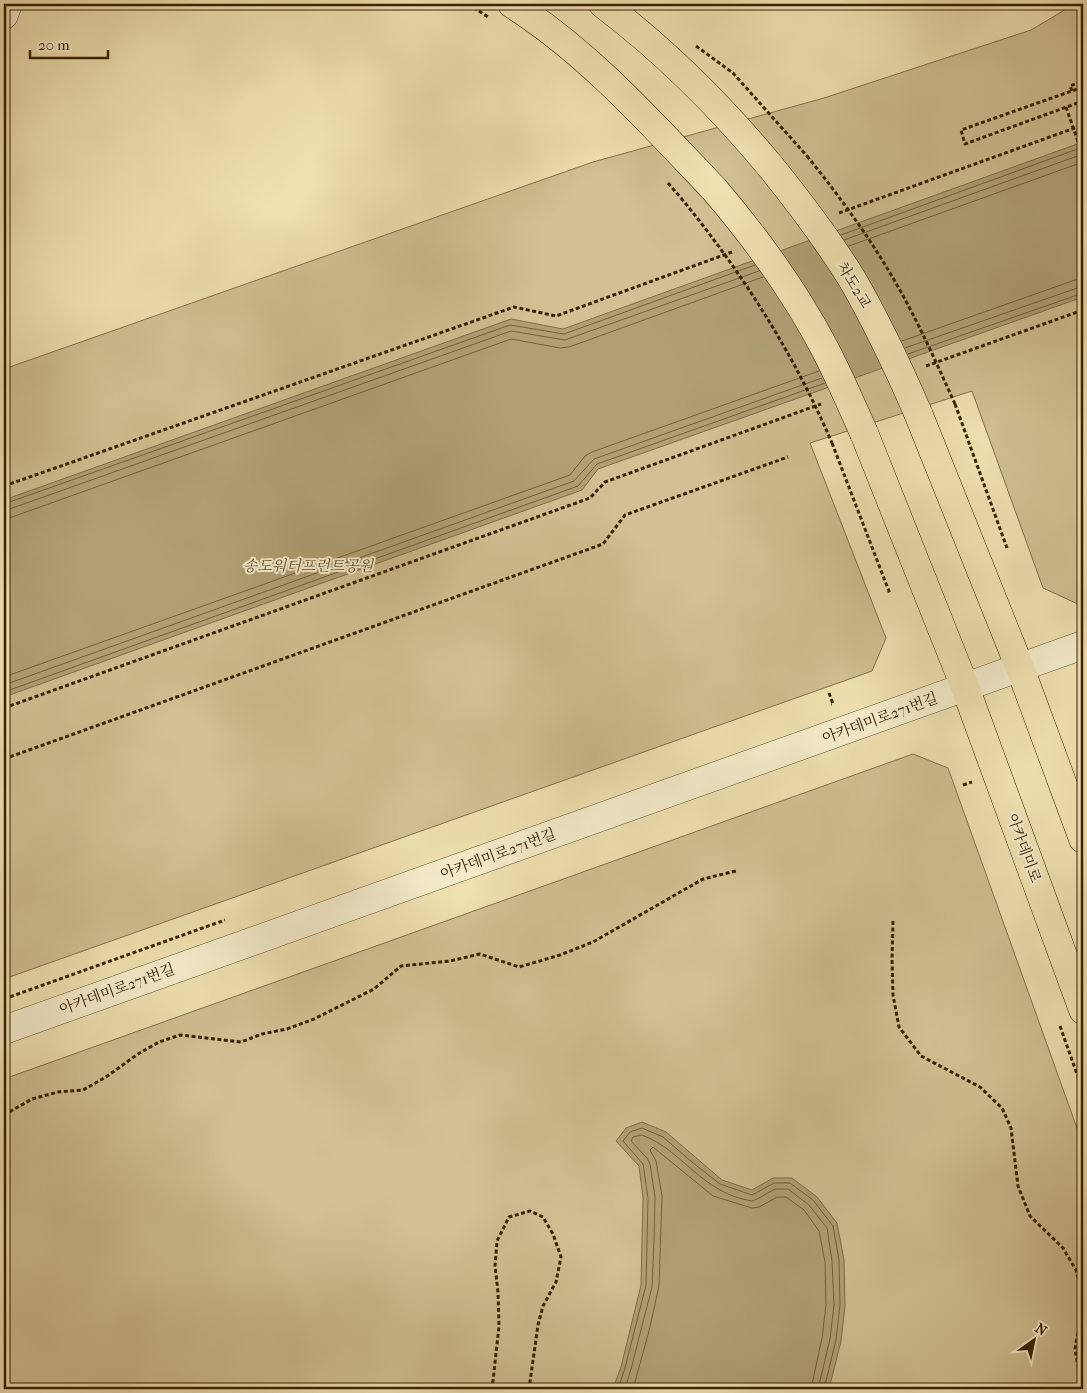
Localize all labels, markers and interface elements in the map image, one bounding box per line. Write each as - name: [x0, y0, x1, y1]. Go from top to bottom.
- scale bar: [30, 28, 108, 60]
- text: 20 m: [38, 36, 70, 54]
- street label: 차도2교: [833, 258, 875, 312]
- park label: 송도워터프런트공원: [243, 557, 375, 575]
- street label: 아카데미로271번길: [820, 689, 940, 747]
- street label: 아카데미로: [1003, 811, 1045, 886]
- street label: 아카데미로271번길: [438, 825, 558, 883]
- street label: 아카데미로271번길: [57, 960, 177, 1018]
- north arrow: [1010, 1316, 1060, 1366]
- text: N: [1032, 1319, 1050, 1340]

